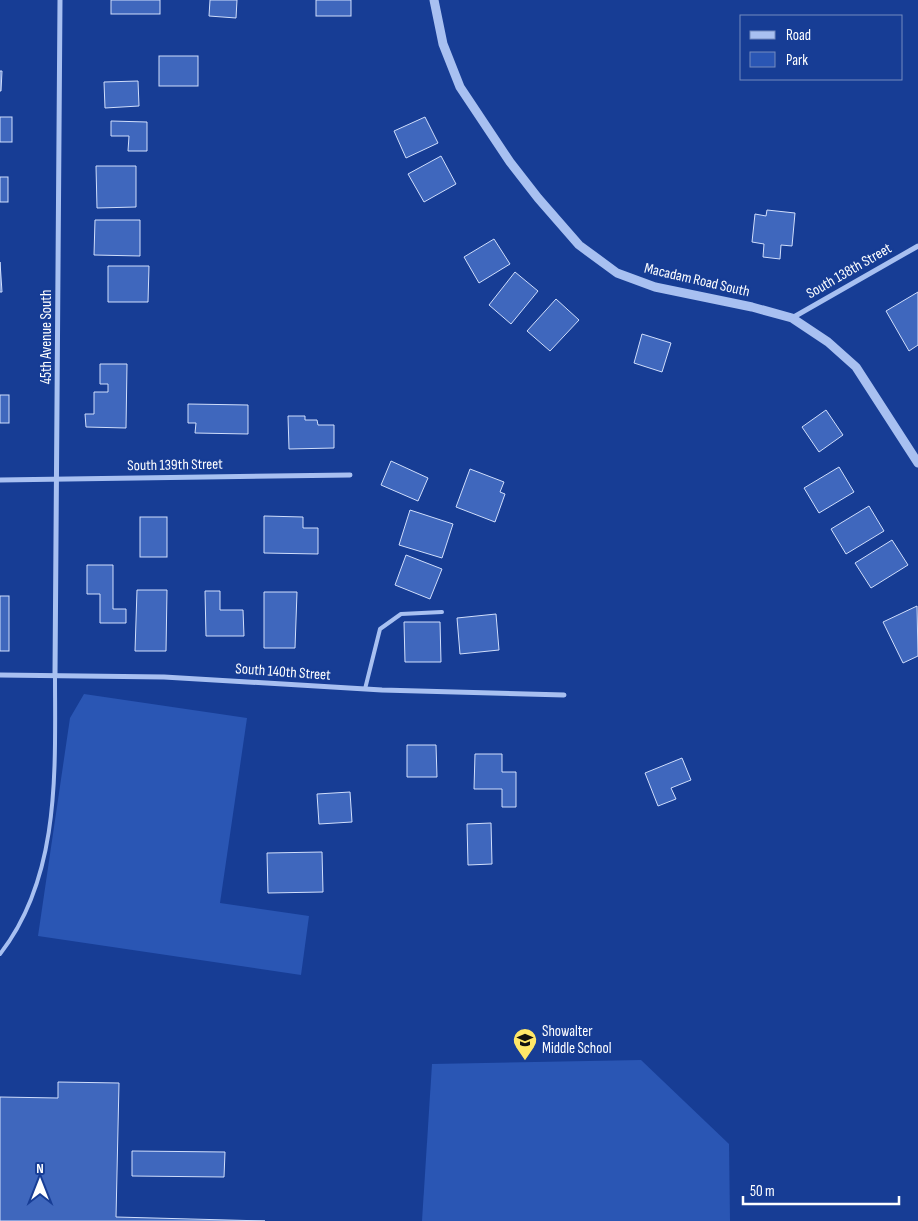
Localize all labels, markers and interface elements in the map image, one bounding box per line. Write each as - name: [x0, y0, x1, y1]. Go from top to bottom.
- legend: [740, 15, 903, 80]
- text: Road: [786, 26, 811, 45]
- text: Park: [786, 51, 808, 70]
- street label: South 138th Street: [803, 239, 895, 303]
- street label: Macadam Road South: [642, 259, 752, 301]
- street label: 45th Avenue South: [37, 290, 56, 384]
- street label: South 139th Street: [127, 455, 223, 475]
- street label: South 140th Street: [235, 659, 332, 685]
- place label: Showalter Middle School: [542, 1022, 612, 1058]
- school or university icon: Showalter Middle School: [512, 1027, 538, 1061]
- north arrow: [15, 1156, 65, 1206]
- text: N: [36, 1160, 44, 1177]
- scale bar: [743, 1174, 899, 1206]
- text: 50 m: [750, 1182, 775, 1201]

